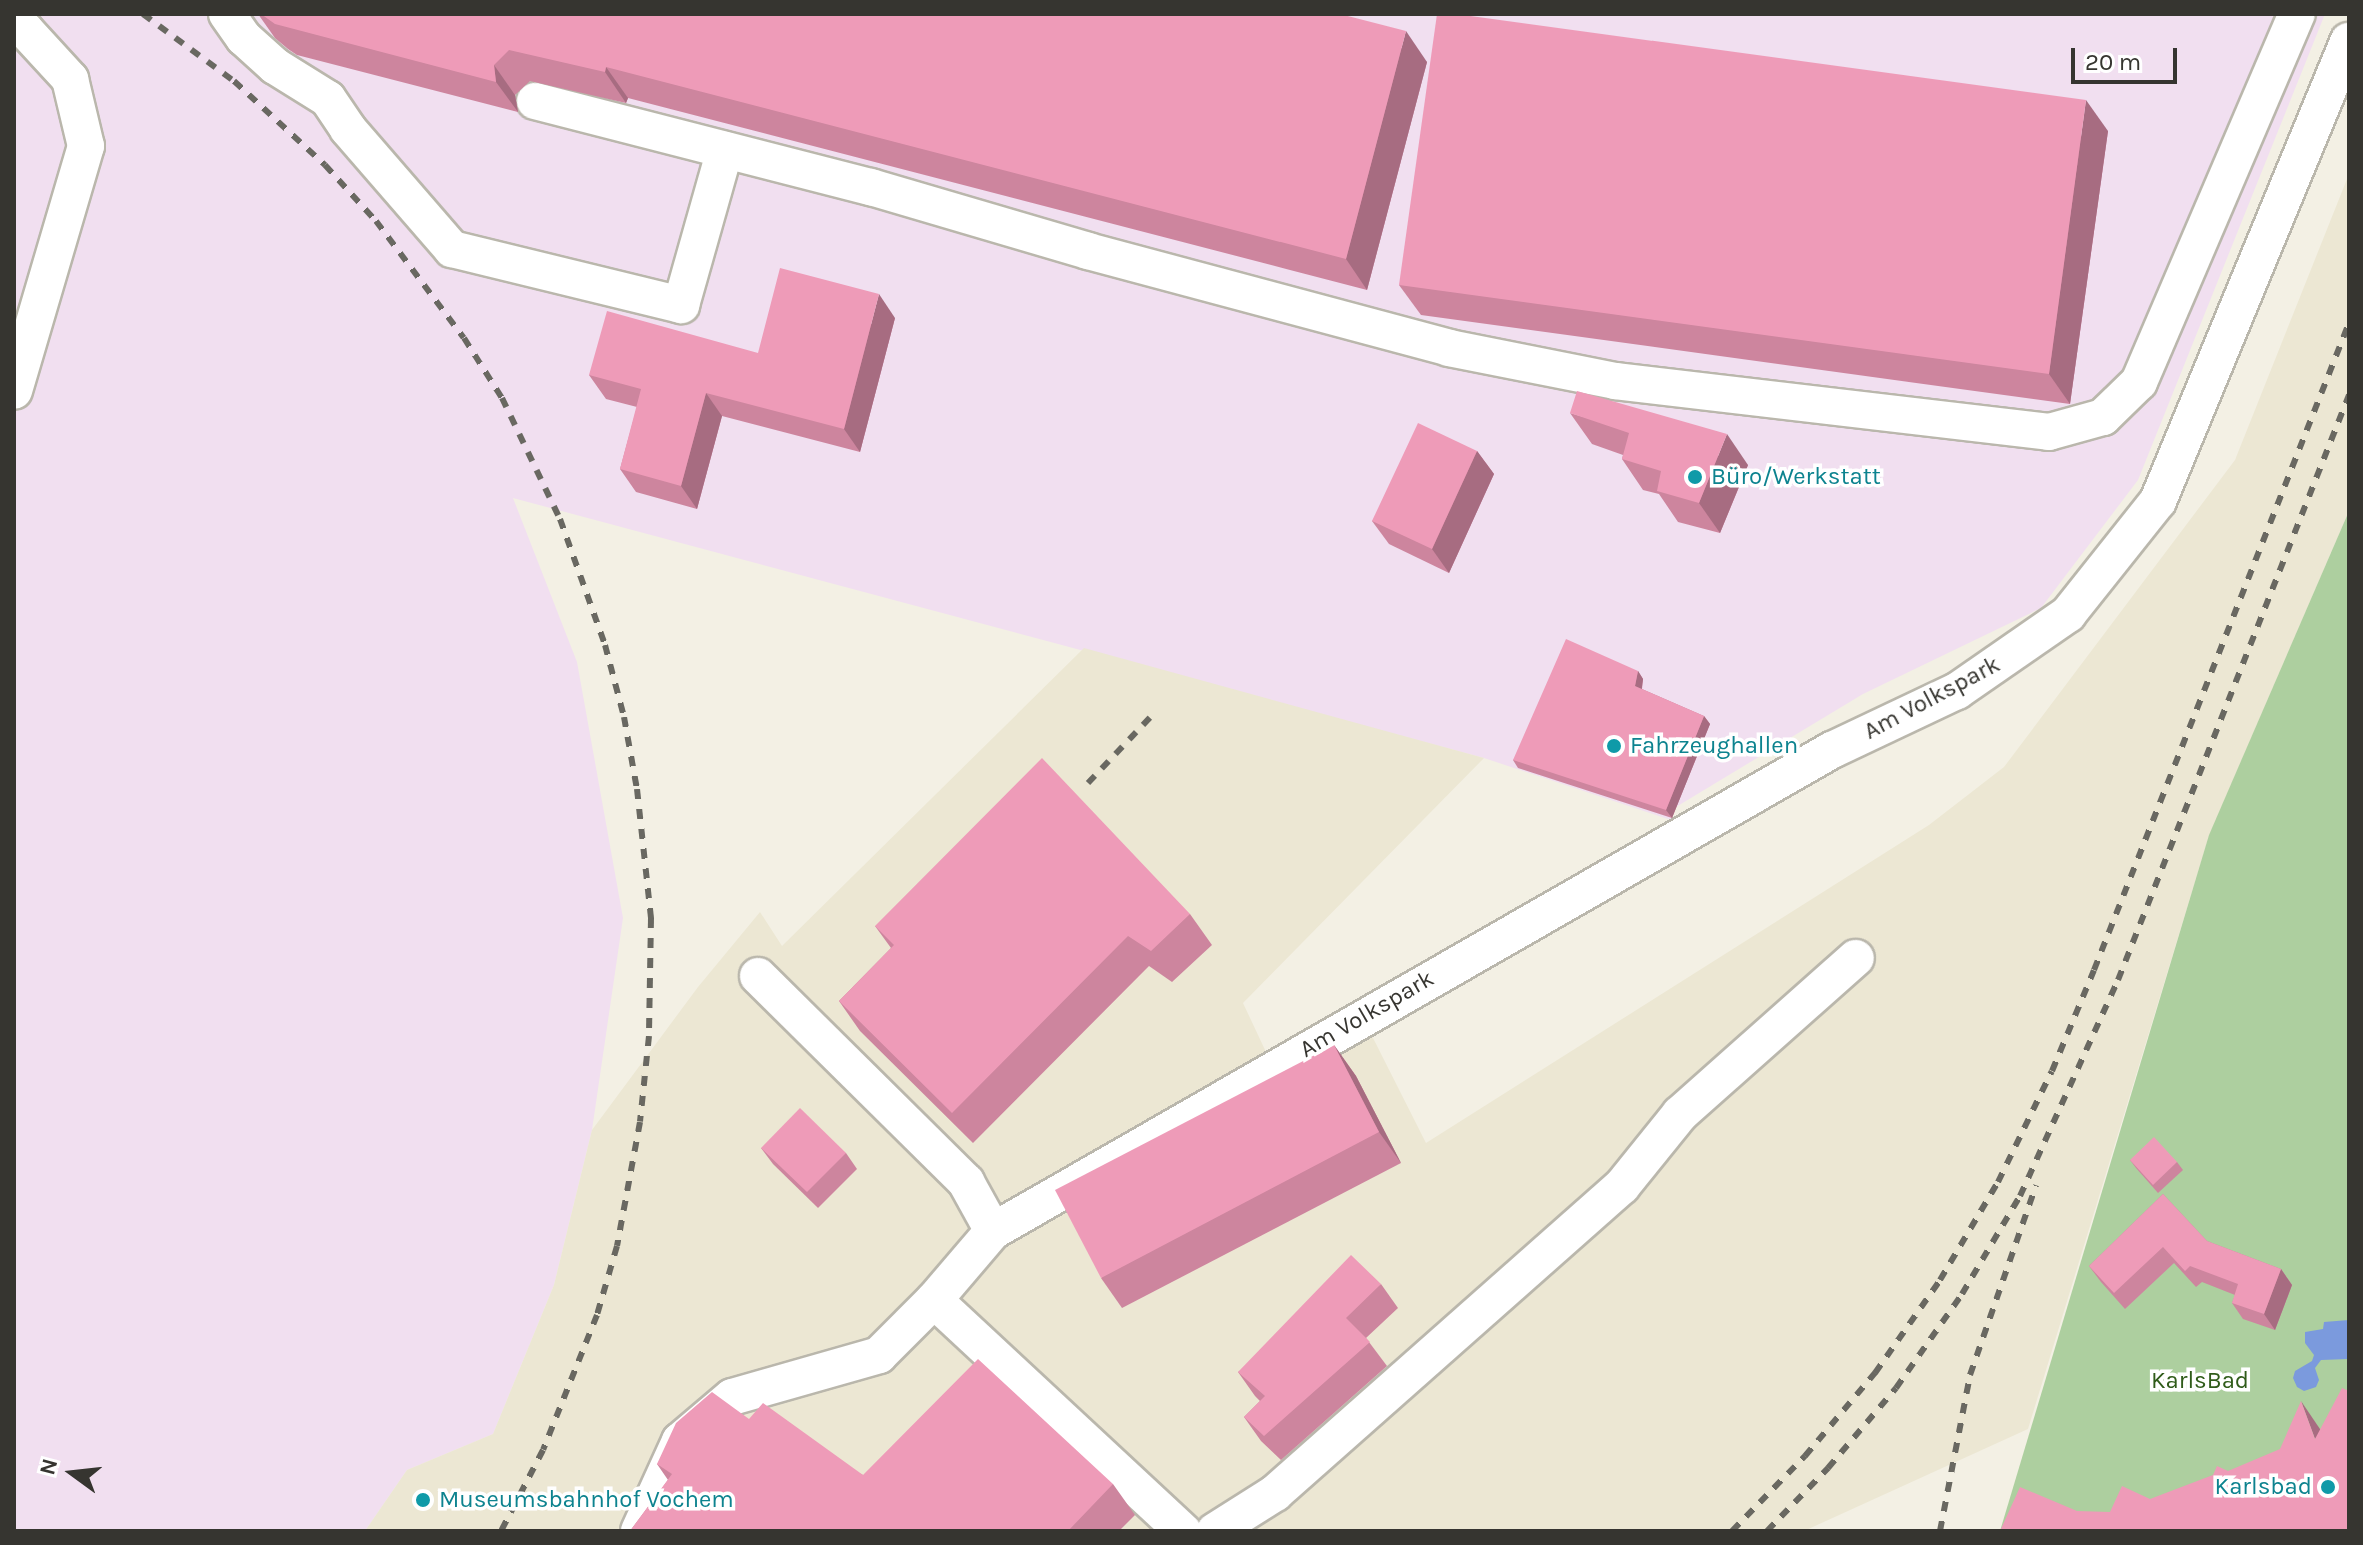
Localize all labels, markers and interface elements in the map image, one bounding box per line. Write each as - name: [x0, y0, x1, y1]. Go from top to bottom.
- scale bar: [2075, 32, 2181, 82]
- text: 20 m: [2085, 48, 2141, 76]
- place label: Büro/Werkstatt: [1711, 463, 1881, 491]
- marker: Büro/Werkstatt: [1686, 468, 1704, 486]
- street label: Am Volkspark: [1859, 650, 2005, 746]
- place label: Fahrzeughallen: [1630, 732, 1798, 760]
- marker: Fahrzeughallen: [1605, 737, 1623, 755]
- street label: Am Volkspark: [1295, 964, 1439, 1064]
- park label: KarlsBad: [2151, 1367, 2249, 1395]
- north arrow: [32, 1433, 112, 1513]
- text: N: [34, 1456, 63, 1478]
- place label: Karlsbad: [2215, 1473, 2312, 1501]
- marker: Karlsbad: [2319, 1478, 2337, 1496]
- place label: Museumsbahnhof Vochem: [439, 1486, 734, 1514]
- marker: Museumsbahnhof Vochem: [414, 1491, 432, 1509]

